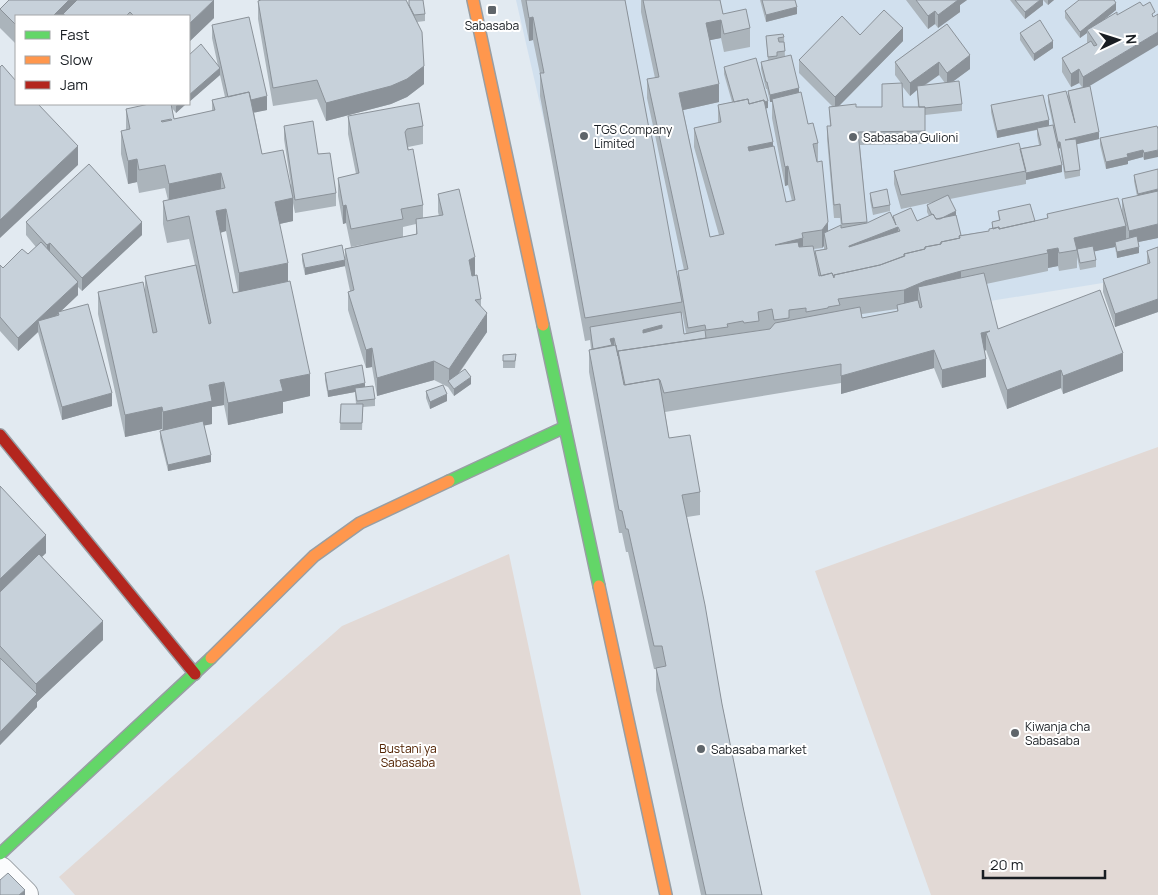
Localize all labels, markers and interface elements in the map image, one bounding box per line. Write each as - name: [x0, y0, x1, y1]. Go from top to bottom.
- marker: Sabasaba: [486, 4, 498, 16]
- legend: [15, 15, 190, 105]
- north arrow: [1093, 15, 1143, 65]
- place label: Sabasaba: [465, 17, 519, 34]
- text: Fast: [60, 24, 89, 45]
- text: N: [1122, 33, 1141, 45]
- text: Slow: [60, 49, 93, 70]
- text: Jam: [60, 74, 88, 95]
- place label: TGS Company Limited: [594, 121, 673, 152]
- place label: Sabasaba Gulioni: [863, 129, 958, 146]
- marker: TGS Company Limited: [578, 130, 590, 142]
- marker: Sabasaba Gulioni: [847, 131, 859, 143]
- place label: Kiwanja cha Sabasaba: [1025, 718, 1090, 749]
- marker: Kiwanja cha Sabasaba: [1009, 727, 1021, 739]
- park label: Bustani ya Sabasaba: [379, 740, 437, 771]
- place label: Sabasaba market: [711, 741, 807, 758]
- marker: Sabasaba market: [695, 743, 707, 755]
- scale bar: [983, 848, 1106, 880]
- text: 20 m: [990, 854, 1023, 875]

